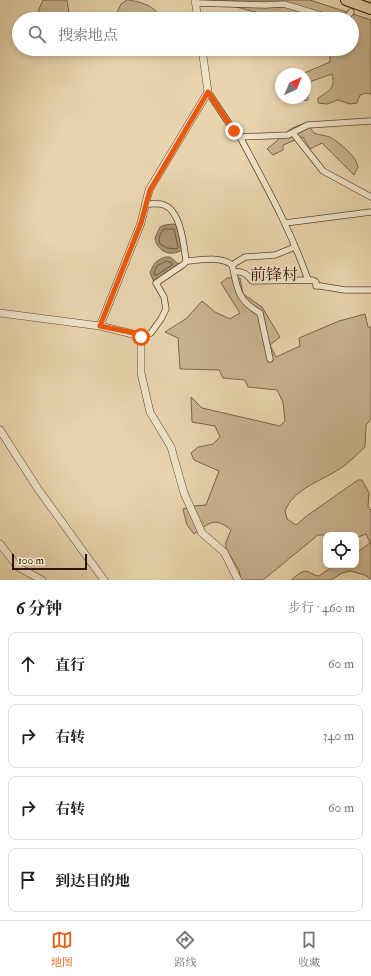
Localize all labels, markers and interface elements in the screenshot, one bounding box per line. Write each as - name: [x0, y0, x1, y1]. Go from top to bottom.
- search box: [12, 12, 359, 56]
- icon: search: [26, 23, 48, 45]
- text: 搜索地点: [58, 26, 118, 45]
- north arrow: [275, 68, 311, 104]
- route end: [225, 122, 243, 140]
- district label: 前锋村: [250, 265, 298, 285]
- route start: [132, 328, 150, 346]
- map controls: [323, 532, 359, 568]
- button: locate: [323, 532, 359, 568]
- scale bar: [12, 552, 87, 571]
- text: 100 m: [18, 554, 44, 567]
- text: 6 分钟: [16, 598, 62, 619]
- text: 步行 · 460 m: [288, 600, 355, 616]
- icon: ahead: [17, 653, 39, 675]
- text: 直行: [55, 656, 85, 675]
- text: 60 m: [328, 656, 354, 672]
- icon: right: [17, 725, 39, 747]
- text: 右转: [55, 728, 85, 747]
- text: 340 m: [323, 728, 354, 744]
- icon: right: [17, 797, 39, 819]
- text: 右转: [55, 800, 85, 819]
- text: 60 m: [328, 800, 354, 816]
- icon: arrive: [17, 869, 39, 891]
- text: 到达目的地: [55, 872, 130, 891]
- tab: 地图: [51, 929, 73, 969]
- tab: 路线: [174, 929, 196, 969]
- tab: 收藏: [298, 929, 320, 969]

